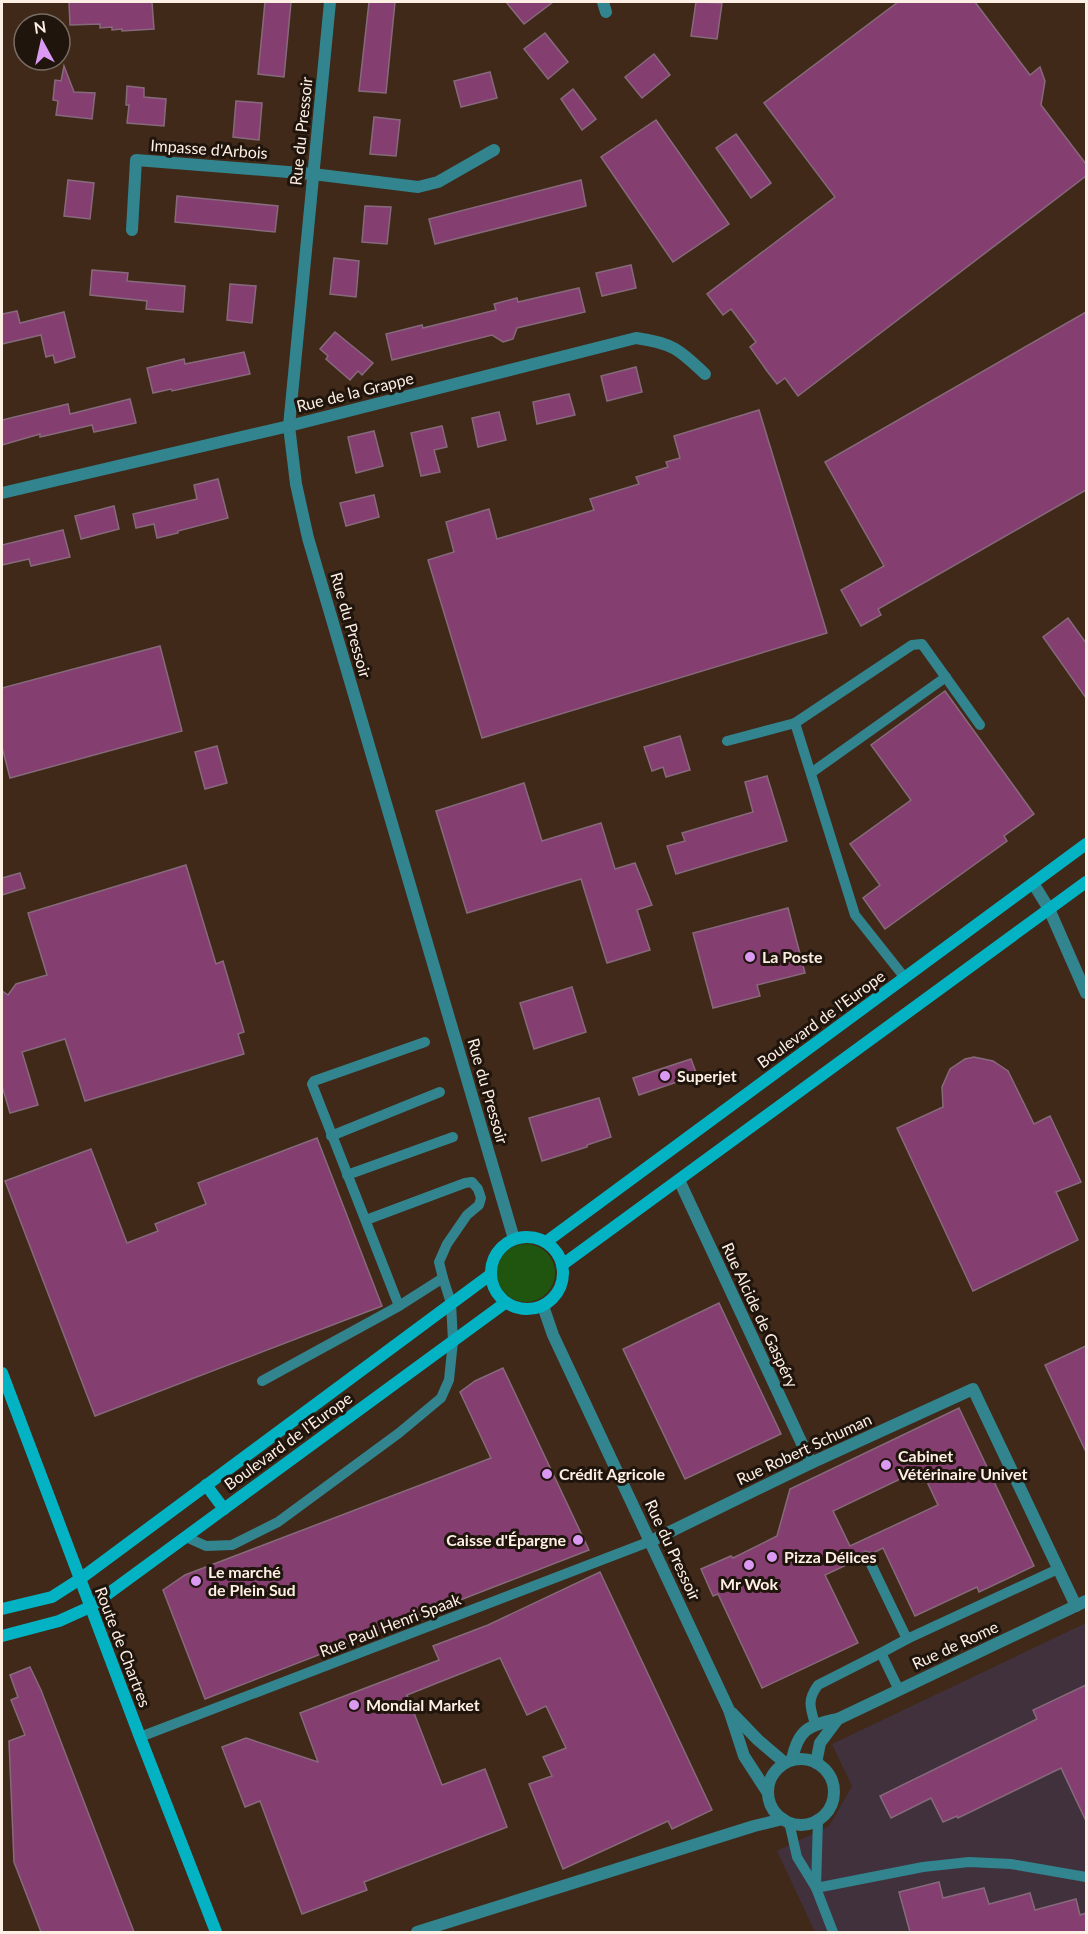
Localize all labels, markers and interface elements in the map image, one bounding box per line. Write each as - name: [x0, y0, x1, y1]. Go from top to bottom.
- north arrow: [12, 12, 72, 72]
- text: N: [32, 16, 47, 37]
- street label: Rue du Pressoir: [285, 76, 316, 186]
- street label: Impasse d'Arbois: [150, 135, 268, 162]
- street label: Rue de la Grappe: [294, 368, 415, 415]
- street label: Rue du Pressoir: [327, 570, 376, 680]
- place label: La Poste: [762, 947, 823, 966]
- marker: La Poste: [743, 950, 757, 964]
- street label: Boulevard de l'Europe: [753, 966, 888, 1071]
- street label: Rue du Pressoir: [464, 1036, 513, 1146]
- place label: Superjet: [677, 1066, 737, 1085]
- marker: Superjet: [658, 1069, 672, 1083]
- street label: Rue Alcide de Gaspéry: [719, 1239, 803, 1391]
- street label: Boulevard de l'Europe: [220, 1388, 355, 1493]
- street label: Rue Robert Schuman: [733, 1409, 874, 1488]
- place label: Cabinet Vétérinaire Univet: [897, 1446, 1028, 1483]
- marker: Cabinet Vétérinaire Univet: [879, 1458, 893, 1472]
- place label: Crédit Agricole: [559, 1464, 666, 1483]
- marker: Crédit Agricole: [540, 1467, 554, 1481]
- street label: Rue du Pressoir: [642, 1496, 705, 1603]
- place label: Caisse d'Épargne: [446, 1530, 566, 1549]
- marker: Caisse d'Épargne: [571, 1533, 585, 1547]
- place label: Pizza Délices: [784, 1547, 876, 1566]
- marker: Pizza Délices: [765, 1550, 779, 1564]
- marker: Mr Wok: [742, 1558, 756, 1572]
- place label: Le marché de Plein Sud: [208, 1562, 296, 1599]
- marker: Le marché de Plein Sud: [189, 1574, 203, 1588]
- place label: Mr Wok: [720, 1574, 778, 1593]
- street label: Route de Chartres: [92, 1584, 155, 1710]
- street label: Rue Paul Henri Spaak: [316, 1589, 464, 1660]
- street label: Rue de Rome: [909, 1616, 1001, 1673]
- place label: Mondial Market: [366, 1695, 480, 1714]
- marker: Mondial Market: [347, 1698, 361, 1712]

